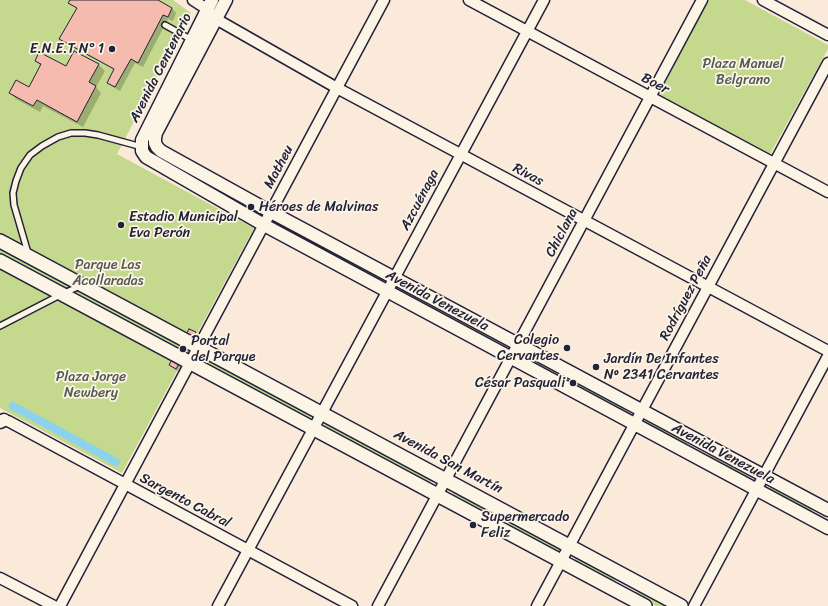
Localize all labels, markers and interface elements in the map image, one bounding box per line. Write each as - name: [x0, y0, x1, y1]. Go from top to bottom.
- street label: Avenida Centenario: [126, 11, 196, 125]
- place label: E.N.E.T N° 1: [30, 41, 104, 57]
- marker: E.N.E.T N° 1: [107, 44, 117, 54]
- park label: Plaza Manuel Belgrano: [702, 56, 784, 88]
- street label: Boer: [638, 70, 672, 98]
- street label: Matheu: [261, 142, 297, 192]
- street label: Rivas: [510, 160, 546, 190]
- street label: Azcuénaga: [397, 167, 443, 233]
- place label: Héroes de Malvinas: [259, 199, 378, 215]
- marker: Héroes de Malvinas: [246, 202, 256, 212]
- street label: Chiclana: [542, 206, 582, 260]
- place label: Estadio Municipal Eva Perón: [129, 209, 238, 242]
- marker: Estadio Municipal Eva Perón: [116, 220, 126, 230]
- street label: Rodríguez Peña: [656, 252, 716, 344]
- park label: Parque Las Acollaradas: [72, 257, 144, 290]
- street label: Avenida Venezuela: [383, 267, 491, 335]
- place label: Colegio Cervantes: [497, 332, 559, 364]
- place label: Portal del Parque: [191, 333, 256, 366]
- marker: Colegio Cervantes: [562, 343, 572, 353]
- marker: Portal del Parque: [178, 344, 188, 354]
- place label: Jardín De Infantes Nº 2341 Cervantes: [604, 351, 719, 384]
- marker: Jardín De Infantes Nº 2341 Cervantes: [591, 362, 601, 372]
- park label: Plaza Jorge Newbery: [56, 369, 126, 402]
- place label: César Pasquali: [475, 375, 565, 391]
- marker: César Pasquali: [568, 378, 578, 388]
- street label: Avenida Venezuela: [669, 420, 777, 488]
- street label: Avenida San Martín: [391, 426, 505, 498]
- street label: Sargento Cabral: [137, 470, 233, 532]
- place label: Supermercado Feliz: [481, 509, 569, 542]
- marker: Supermercado Feliz: [468, 520, 478, 530]

